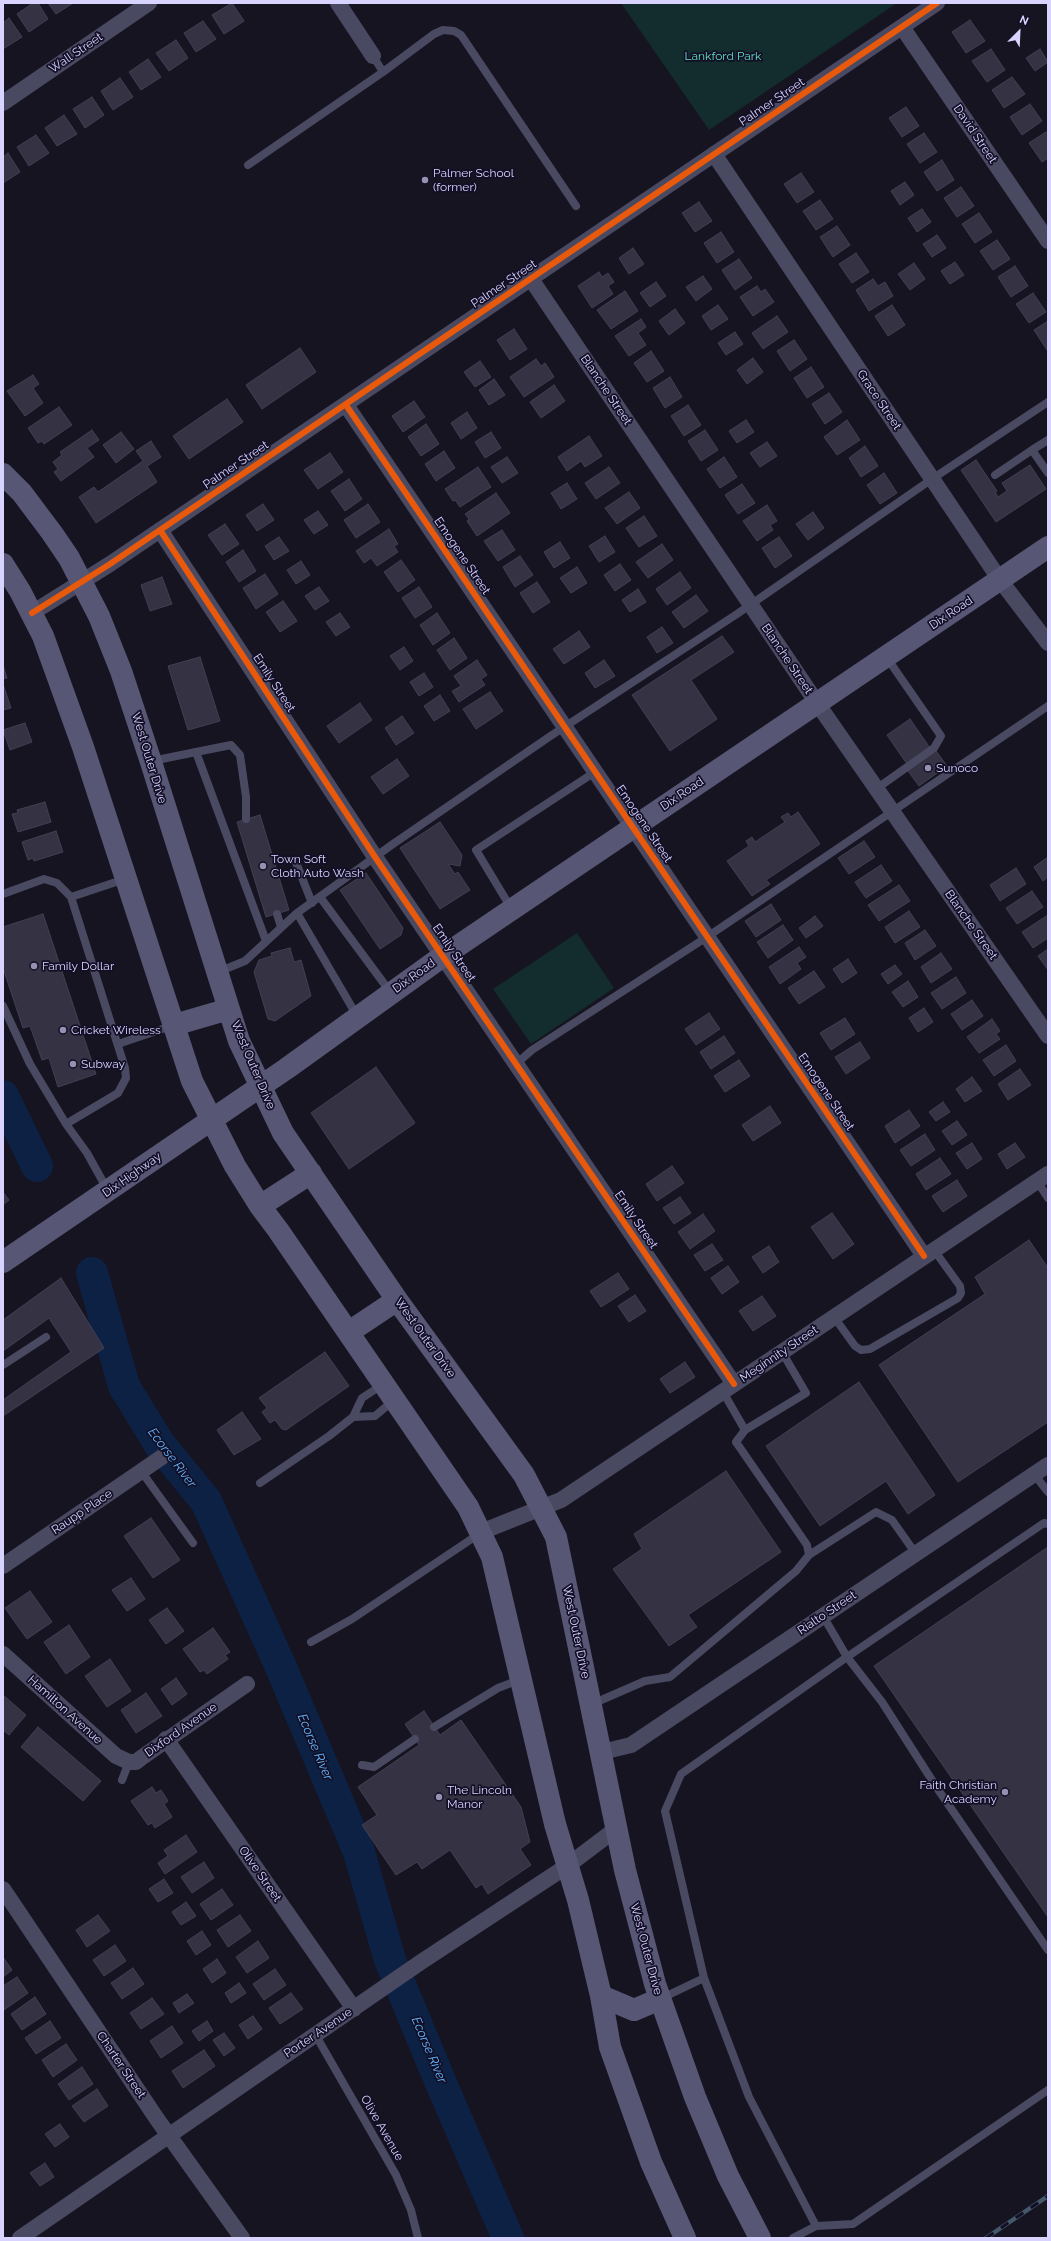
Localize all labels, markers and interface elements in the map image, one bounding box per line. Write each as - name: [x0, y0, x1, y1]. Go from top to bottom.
- north arrow: [999, 12, 1039, 52]
- text: N: [1018, 13, 1031, 28]
- street label: Wall Street: [47, 30, 105, 76]
- park label: Lankford Park: [685, 49, 761, 63]
- street label: Palmer Street: [737, 75, 807, 129]
- street label: David Street: [950, 102, 1000, 166]
- place label: Palmer School (former): [433, 166, 514, 194]
- marker: Palmer School (former): [420, 175, 430, 185]
- street label: Palmer Street: [469, 257, 539, 311]
- street label: Blanche Street: [577, 352, 635, 428]
- street label: Grace Street: [854, 367, 904, 433]
- street label: Palmer Street: [201, 438, 271, 492]
- street label: Emogene Street: [431, 515, 493, 597]
- street label: Dix Road: [927, 593, 975, 633]
- street label: Blanche Street: [758, 621, 816, 697]
- street label: Emily Street: [250, 651, 298, 715]
- street label: West Outer Drive: [128, 711, 170, 805]
- place label: Sunoco: [936, 761, 978, 775]
- marker: Sunoco: [923, 763, 933, 773]
- street label: Dix Road: [658, 774, 706, 814]
- street label: Emogene Street: [613, 783, 675, 865]
- place label: Town Soft Cloth Auto Wash: [271, 852, 364, 880]
- marker: Town Soft Cloth Auto Wash: [258, 861, 268, 871]
- street label: Blanche Street: [942, 887, 1000, 963]
- street label: Emily Street: [429, 921, 479, 985]
- street label: Dix Road: [390, 956, 438, 996]
- place label: Family Dollar: [42, 959, 114, 973]
- marker: Family Dollar: [29, 961, 39, 971]
- street label: West Outer Drive: [228, 1019, 278, 1111]
- place label: Cricket Wireless: [71, 1023, 161, 1037]
- marker: Cricket Wireless: [58, 1025, 68, 1035]
- street label: Emogene Street: [795, 1051, 857, 1133]
- place label: Subway: [81, 1057, 125, 1071]
- marker: Subway: [68, 1059, 78, 1069]
- street label: Dix Highway: [100, 1149, 164, 1201]
- street label: Emily Street: [611, 1188, 661, 1252]
- street label: West Outer Drive: [391, 1295, 459, 1381]
- street label: Meginnity Street: [737, 1323, 821, 1385]
- water label: Ecorse River: [144, 1425, 200, 1491]
- street label: Raupp Place: [49, 1486, 115, 1538]
- street label: West Outer Drive: [559, 1584, 593, 1680]
- street label: Rialto Street: [795, 1588, 859, 1638]
- street label: Hamilton Avenue: [25, 1673, 105, 1747]
- street label: Dixford Avenue: [142, 1700, 220, 1760]
- water label: Ecorse River: [294, 1711, 336, 1783]
- place label: Faith Christian Academy: [919, 1778, 997, 1806]
- place label: The Lincoln Manor: [447, 1783, 512, 1811]
- marker: Faith Christian Academy: [1000, 1787, 1010, 1797]
- marker: The Lincoln Manor: [434, 1792, 444, 1802]
- street label: Olive Street: [236, 1843, 284, 1905]
- street label: West Outer Drive: [627, 1901, 665, 1997]
- street label: Porter Avenue: [281, 2005, 355, 2061]
- water label: Ecorse River: [408, 2014, 450, 2086]
- street label: Charter Street: [93, 2029, 149, 2101]
- street label: Olive Avenue: [357, 2093, 407, 2163]

